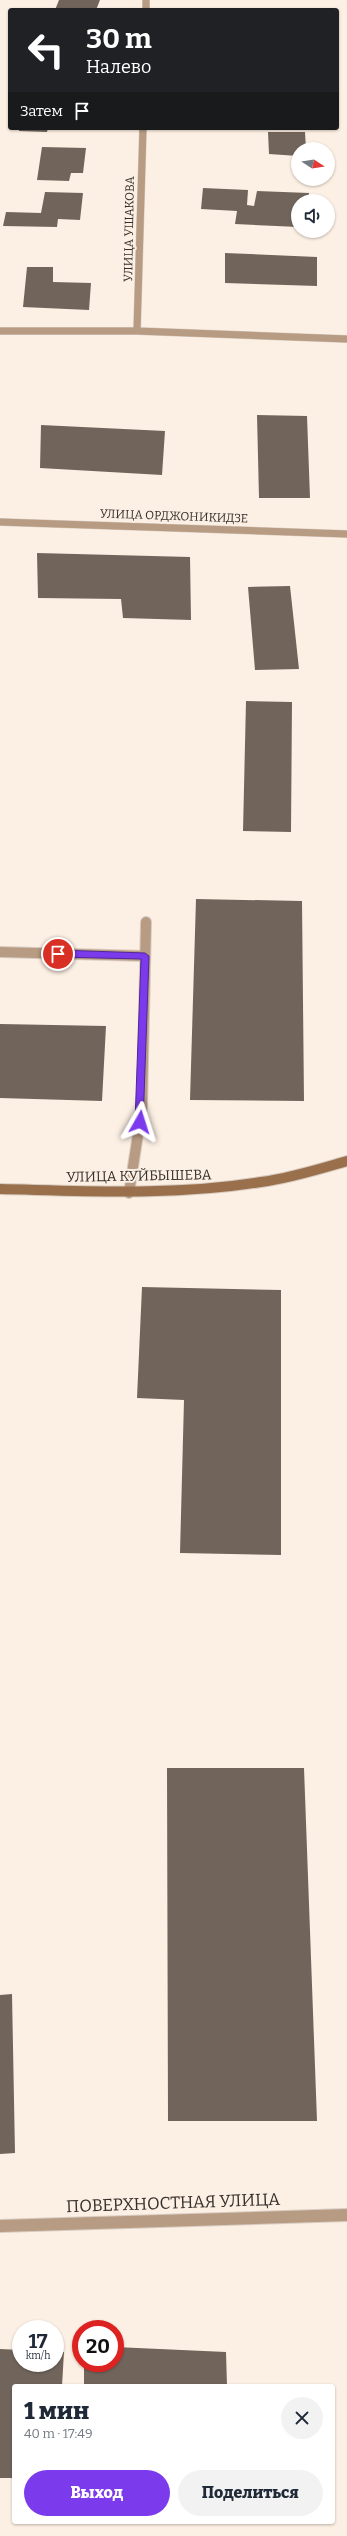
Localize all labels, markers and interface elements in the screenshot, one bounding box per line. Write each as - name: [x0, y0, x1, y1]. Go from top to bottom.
- text: 30 m: [86, 22, 152, 55]
- icon: left: [20, 24, 72, 76]
- text: Налево: [86, 56, 151, 78]
- icon: arrive: [71, 100, 93, 122]
- text: Затем: [20, 102, 63, 120]
- north arrow: [291, 142, 335, 186]
- map controls: [291, 142, 335, 238]
- street label: УЛИЦА УШАКОВА: [121, 176, 137, 282]
- button: sound: [291, 194, 335, 238]
- street label: УЛИЦА ОРДЖОНИКИДЗЕ: [100, 506, 248, 526]
- pin: [41, 937, 75, 971]
- icon: arrive: [47, 943, 69, 965]
- position arrow: [119, 1101, 161, 1143]
- street label: УЛИЦА КУЙБЫШЕВА: [66, 1165, 212, 1186]
- street label: ПОВЕРХНОСТНАЯ УЛИЦА: [66, 2189, 280, 2217]
- speed limit sign: 20: [72, 2320, 124, 2372]
- text: 17: [28, 2329, 48, 2353]
- text: km/h: [26, 2350, 50, 2362]
- text: 1 мин: [24, 2397, 89, 2425]
- button: close: [281, 2397, 323, 2439]
- text: 40 m · 17:49: [24, 2426, 93, 2441]
- button: Выход: [24, 2470, 170, 2516]
- button: Поделиться: [178, 2470, 323, 2516]

